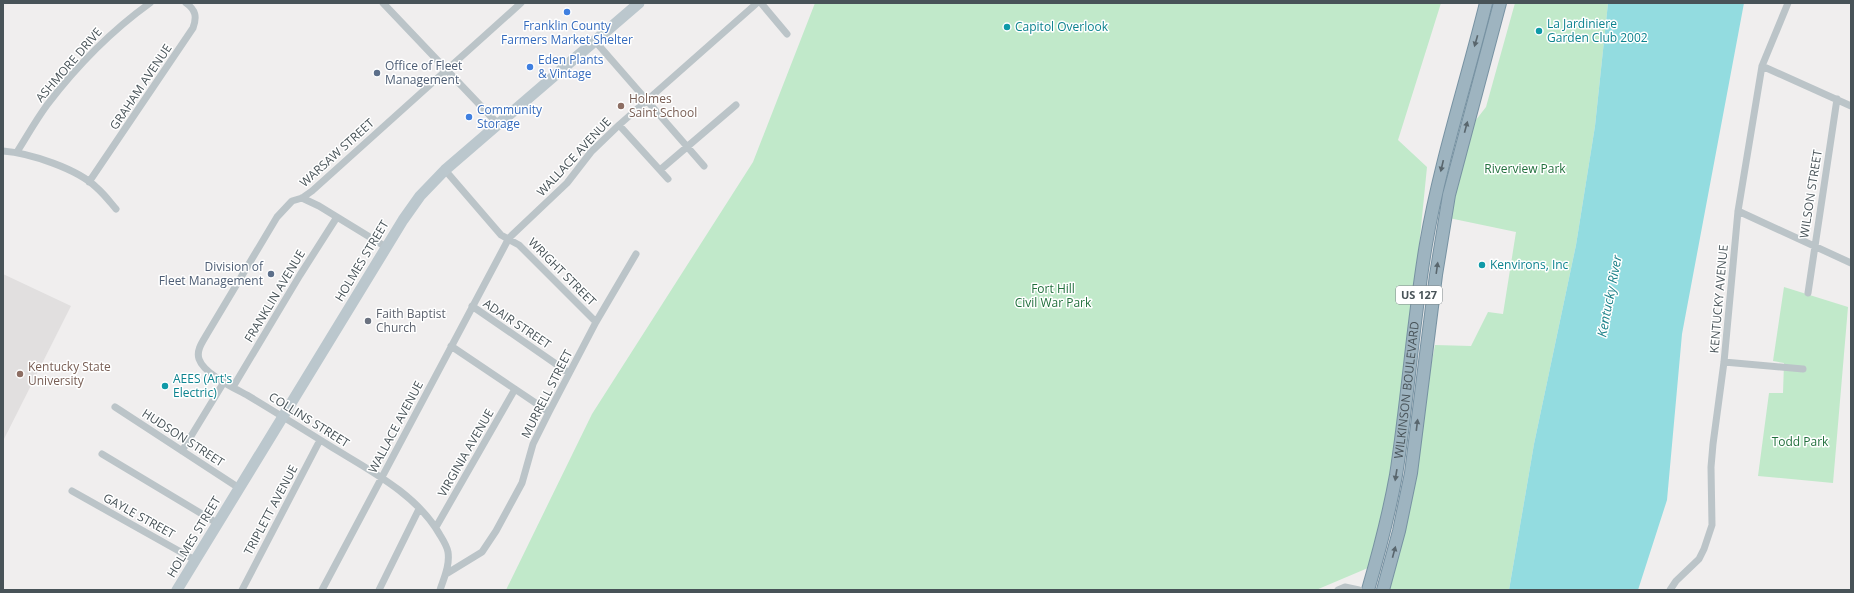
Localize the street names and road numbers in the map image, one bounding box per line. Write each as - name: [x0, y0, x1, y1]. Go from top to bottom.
- street label: ASHMORE DRIVE: [31, 24, 106, 106]
- street label: GRAHAM AVENUE: [106, 41, 176, 133]
- street label: WARSAW STREET: [296, 114, 378, 191]
- street label: WALLACE AVENUE: [533, 114, 615, 200]
- street label: WILSON STREET: [1795, 148, 1826, 239]
- street label: HOLMES STREET: [331, 217, 393, 305]
- street label: WRIGHT STREET: [525, 234, 600, 310]
- street label: KENTUCKY AVENUE: [1705, 244, 1732, 354]
- street label: FRANKLIN AVENUE: [240, 246, 309, 345]
- road number: US 127: [1396, 286, 1442, 304]
- street label: ADAIR STREET: [480, 295, 555, 353]
- street label: WILKINSON BOULEVARD: [1390, 320, 1423, 460]
- street label: MURRELL STREET: [517, 346, 576, 441]
- street label: WALLACE AVENUE: [364, 378, 427, 476]
- street label: COLLINS STREET: [266, 388, 353, 451]
- street label: HUDSON STREET: [139, 405, 228, 471]
- street label: VIRGINIA AVENUE: [433, 406, 498, 500]
- street label: TRIPLETT AVENUE: [240, 462, 301, 558]
- street label: GAYLE STREET: [100, 489, 179, 542]
- street label: HOLMES STREET: [163, 493, 225, 581]

